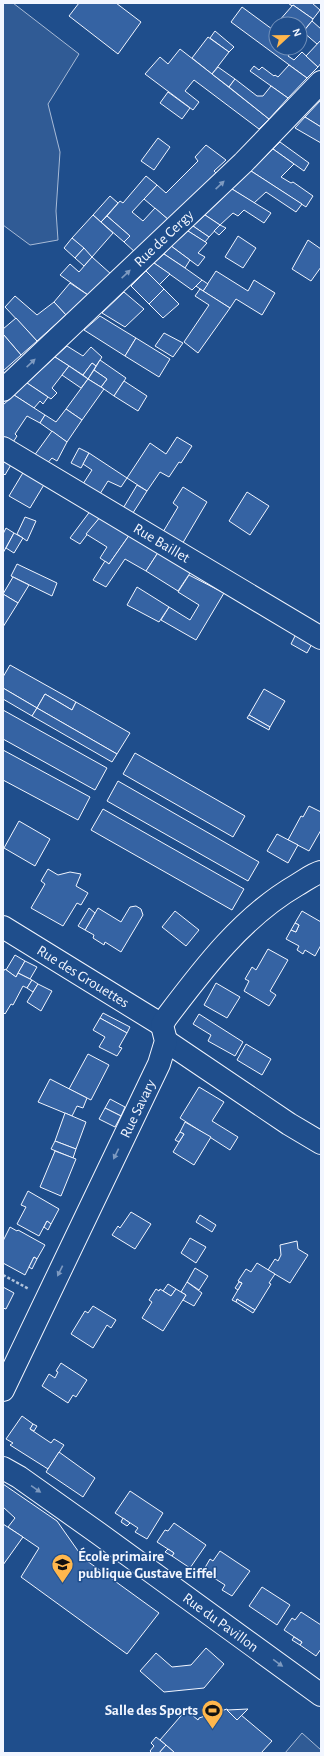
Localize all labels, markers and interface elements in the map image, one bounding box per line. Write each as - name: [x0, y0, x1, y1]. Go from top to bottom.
- north arrow: [268, 16, 308, 56]
- text: N: [290, 27, 303, 38]
- one-way arrow: [216, 181, 225, 190]
- street label: Rue de Cergy: [131, 207, 197, 270]
- one-way arrow: [121, 269, 131, 279]
- one-way arrow: [26, 359, 36, 368]
- street label: Rue Baillet: [131, 521, 193, 566]
- street label: Rue des Grouettes: [34, 943, 131, 1011]
- street label: Rue Savary: [118, 1077, 159, 1140]
- one-way arrow: [113, 1148, 119, 1159]
- one-way arrow: [57, 1265, 63, 1277]
- one-way arrow: [31, 1485, 41, 1493]
- place label: École primaire publique Gustave Eiffel: [78, 1547, 217, 1581]
- school or university icon: École primaire publique Gustave Eiffel: [49, 1552, 75, 1585]
- street label: Rue du Pavillon: [180, 1590, 261, 1655]
- one-way arrow: [272, 1659, 283, 1667]
- sports icon: Salle des Sports: [200, 1697, 226, 1730]
- place label: Salle des Sports: [105, 1703, 198, 1718]

